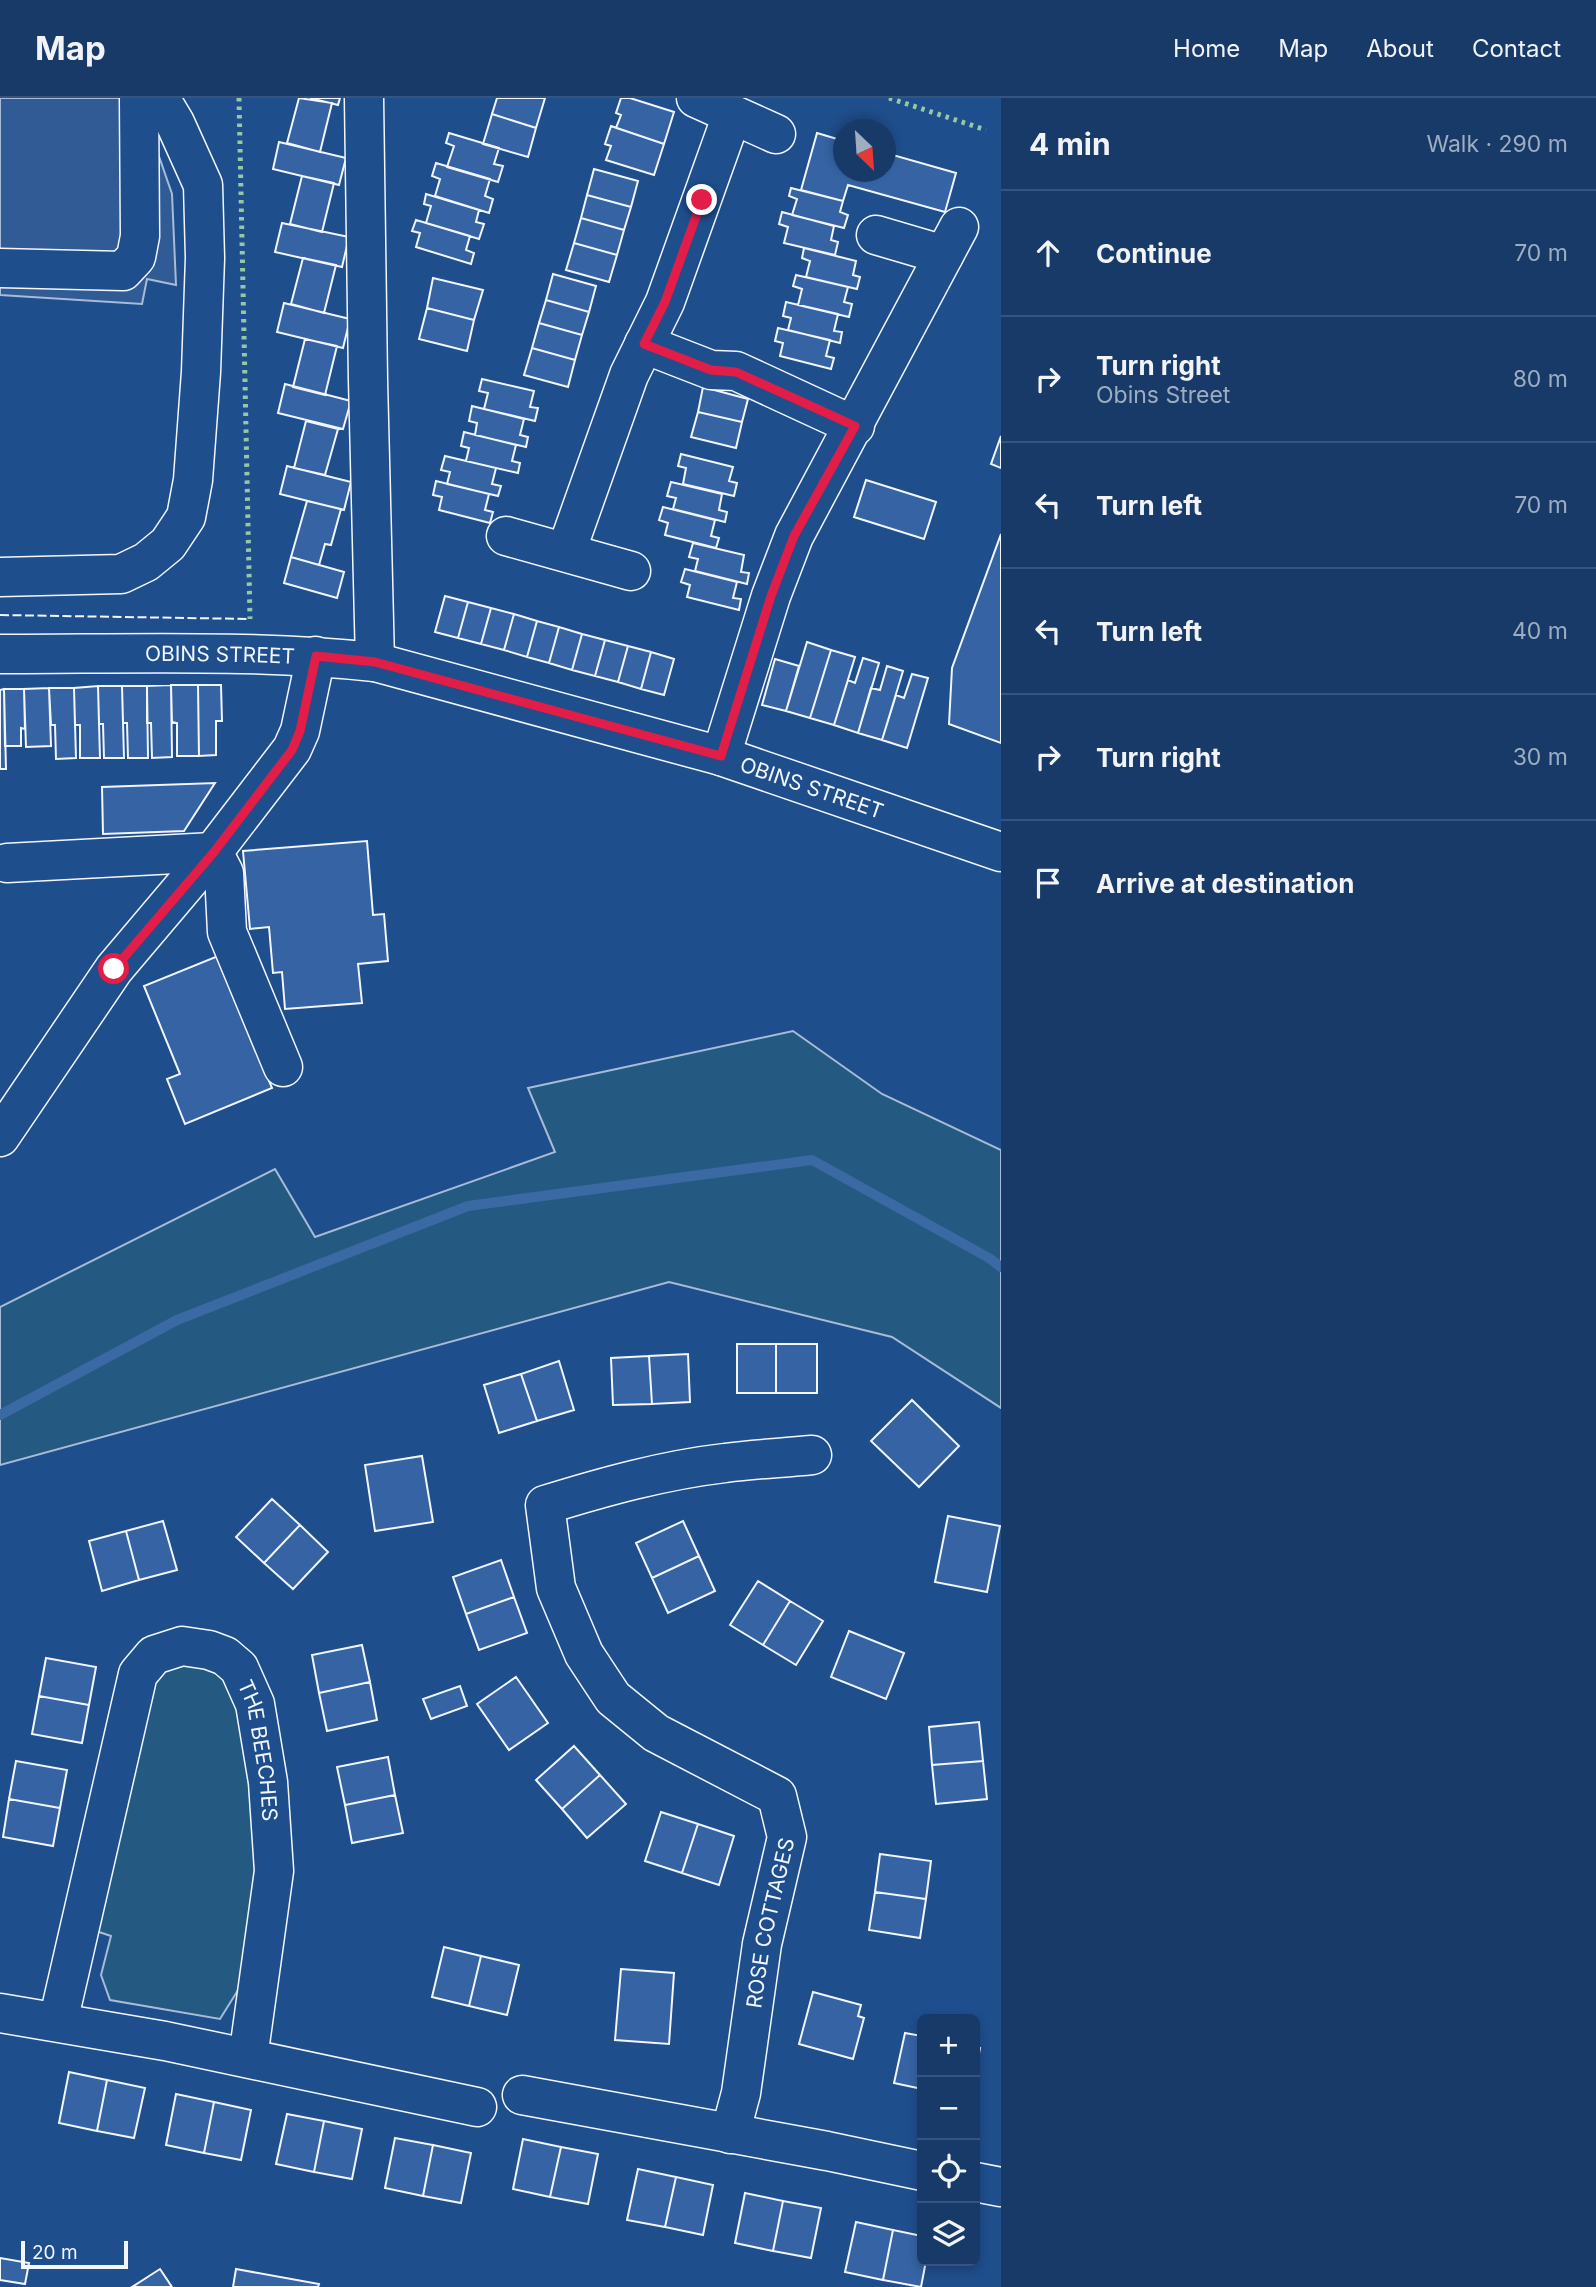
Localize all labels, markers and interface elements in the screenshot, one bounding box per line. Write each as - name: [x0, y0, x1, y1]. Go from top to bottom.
- text: Map: [35, 28, 106, 68]
- text: Home: [1173, 34, 1240, 63]
- text: Map: [1278, 34, 1328, 63]
- text: About: [1366, 34, 1434, 63]
- text: Contact: [1472, 34, 1561, 63]
- north arrow: [833, 119, 896, 182]
- text: 4 min: [1029, 126, 1111, 162]
- text: Walk · 290 m: [1426, 130, 1568, 158]
- route end: [686, 184, 717, 215]
- icon: ahead: [1029, 234, 1067, 272]
- text: Continue: [1096, 238, 1212, 269]
- text: 70 m: [1514, 239, 1568, 267]
- text: Turn right: [1096, 350, 1221, 381]
- icon: right: [1029, 360, 1067, 398]
- text: 80 m: [1513, 365, 1568, 393]
- text: Obins Street: [1096, 381, 1230, 409]
- icon: left: [1029, 486, 1067, 524]
- text: Turn left: [1096, 490, 1202, 521]
- text: 70 m: [1514, 491, 1568, 519]
- icon: left: [1029, 612, 1067, 650]
- text: Turn left: [1096, 616, 1202, 647]
- text: 40 m: [1512, 617, 1568, 645]
- street label: OBINS STREET: [145, 641, 296, 668]
- icon: right: [1029, 738, 1067, 776]
- text: Turn right: [1096, 742, 1221, 773]
- text: 30 m: [1513, 743, 1568, 771]
- street label: OBINS STREET: [737, 751, 887, 823]
- icon: arrive: [1029, 864, 1067, 902]
- text: Arrive at destination: [1096, 868, 1355, 899]
- route start: [98, 953, 129, 984]
- street label: THE BEECHES: [233, 1676, 283, 1822]
- street label: ROSE COTTAGES: [741, 1835, 799, 2010]
- map controls: [917, 2014, 980, 2266]
- button: +: [917, 2014, 980, 2077]
- button: −: [917, 2077, 980, 2140]
- button: locate: [917, 2140, 980, 2203]
- button: layers: [917, 2203, 980, 2266]
- scale bar: [21, 2238, 128, 2270]
- text: 20 m: [32, 2241, 78, 2264]

